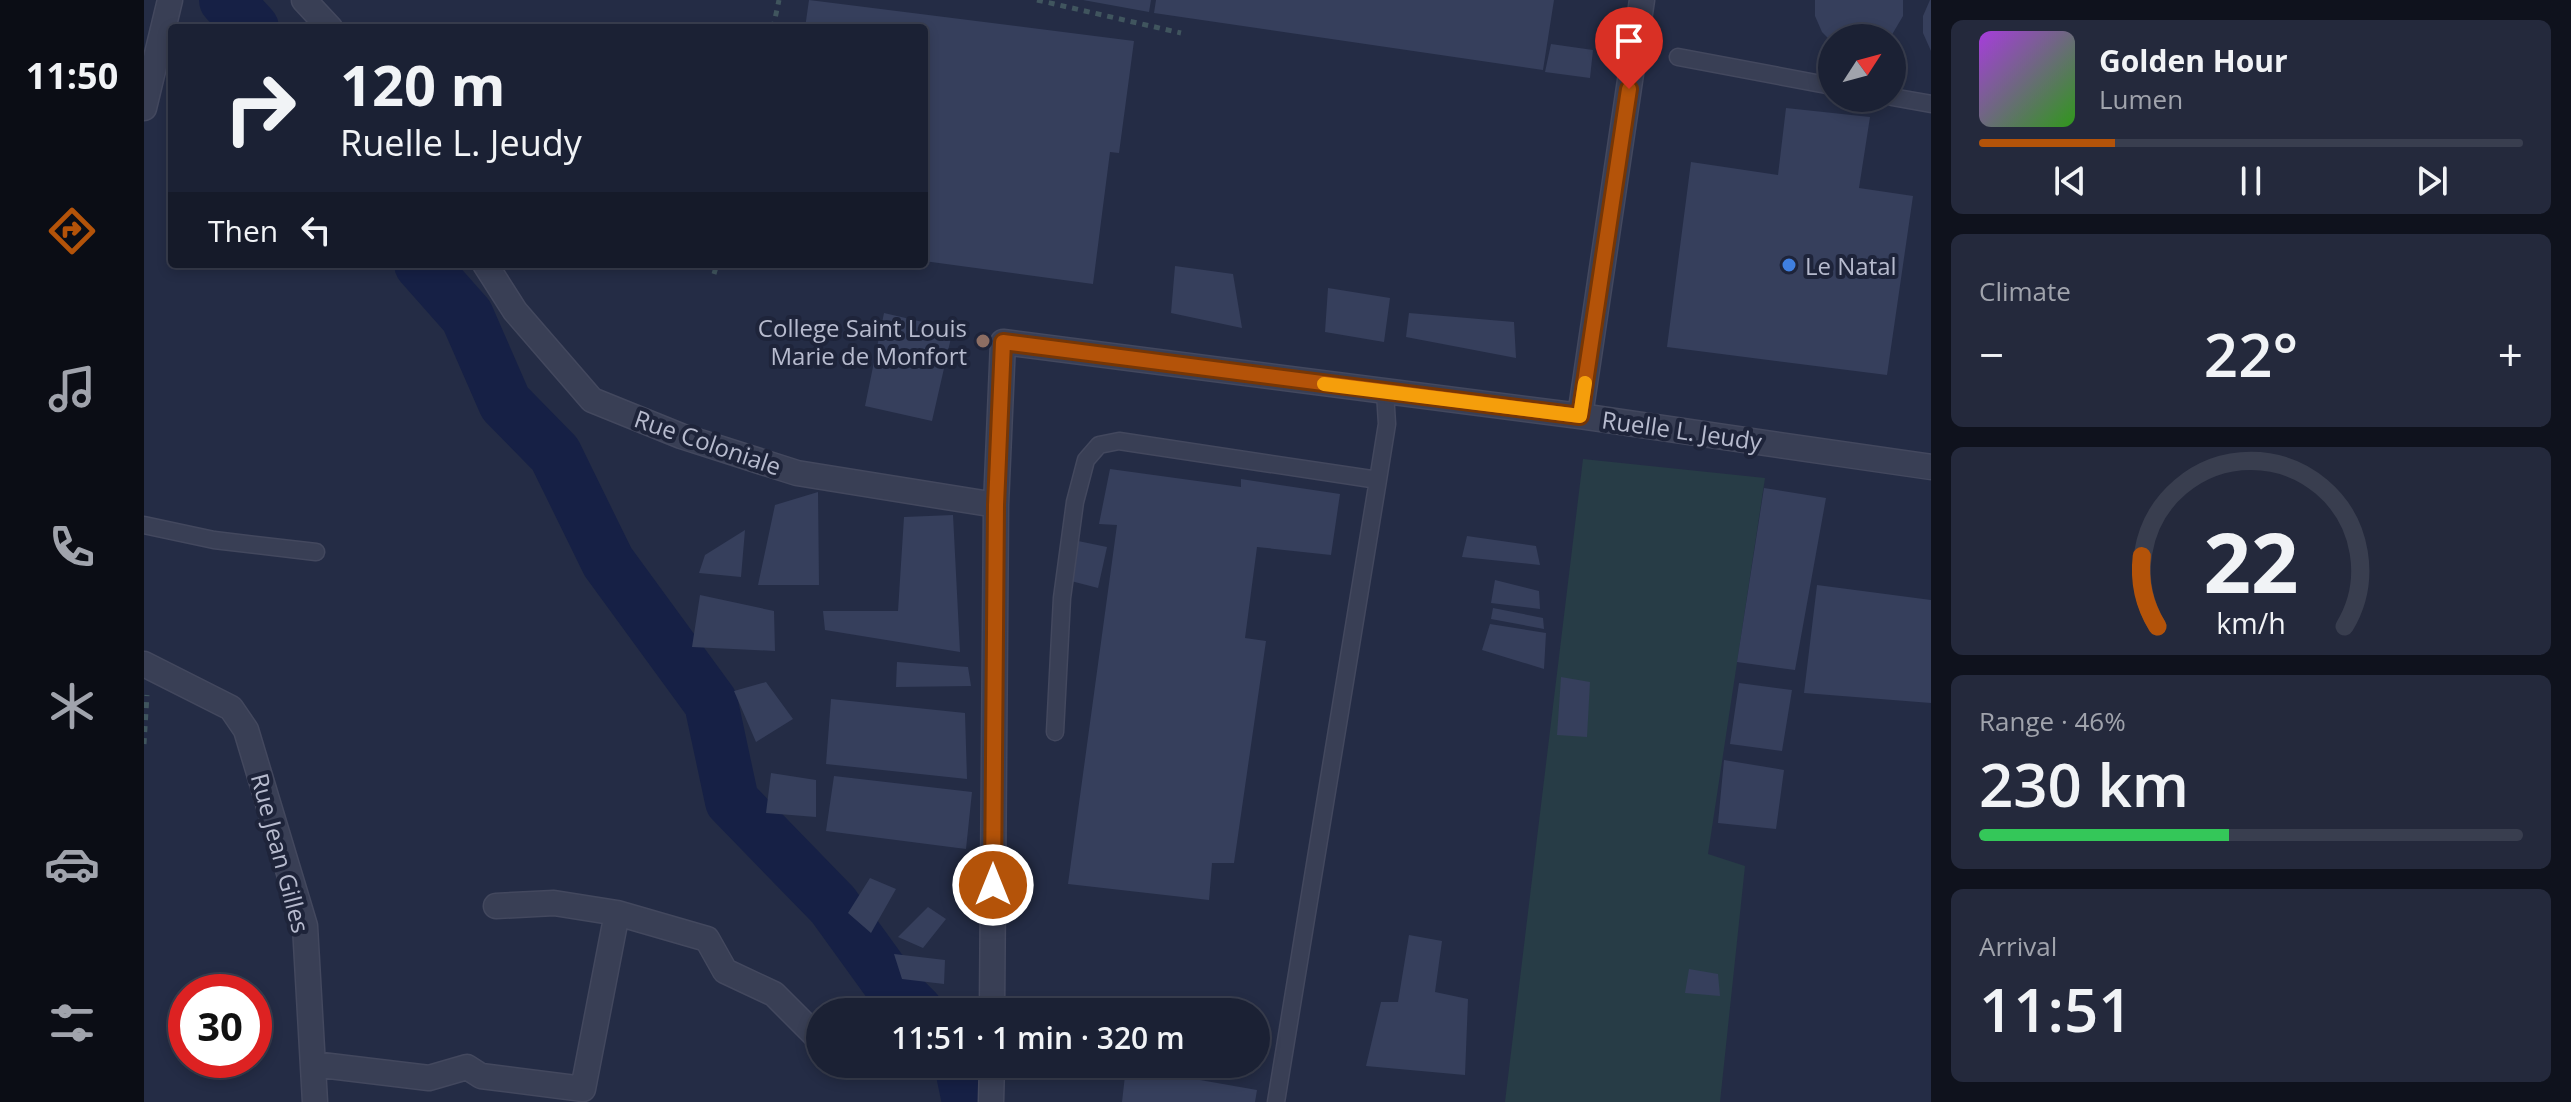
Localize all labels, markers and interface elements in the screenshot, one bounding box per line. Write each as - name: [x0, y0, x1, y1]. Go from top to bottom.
- pin: [1595, 7, 1663, 89]
- icon: arrive: [1607, 19, 1651, 63]
- north arrow: [1818, 24, 1906, 112]
- map controls: [1818, 24, 1906, 112]
- text: Golden Hour: [2099, 40, 2288, 81]
- text: 120 m: [340, 46, 506, 122]
- text: 11:50: [26, 51, 118, 100]
- icon: right: [208, 56, 312, 160]
- text: Lumen: [2099, 81, 2183, 117]
- text: Ruelle L. Jeudy: [340, 118, 582, 167]
- icon: previous: [2048, 159, 2092, 203]
- icon: pause: [2229, 159, 2273, 203]
- icon: next: [2410, 159, 2454, 203]
- icon: directions: [44, 203, 100, 259]
- icon: left: [294, 208, 338, 252]
- text: Then: [208, 210, 278, 251]
- place label: Le Natal: [1805, 249, 1897, 282]
- marker: Le Natal: [1780, 256, 1798, 274]
- text: Climate: [1979, 273, 2071, 309]
- place label: College Saint Louis Marie de Monfort: [758, 311, 967, 372]
- text: 22°: [2204, 313, 2298, 395]
- text: −: [1979, 324, 2004, 384]
- text: +: [2498, 324, 2523, 384]
- marker: College Saint Louis Marie de Monfort: [974, 332, 992, 350]
- icon: music: [44, 361, 100, 417]
- street label: Rue Coloniale: [630, 402, 786, 482]
- street label: Ruelle L. Jeudy: [1600, 402, 1765, 458]
- text: 22: [2203, 504, 2299, 617]
- icon: phone: [44, 519, 100, 575]
- text: km/h: [2216, 603, 2286, 642]
- icon: climate: [44, 678, 100, 734]
- text: Range · 46%: [1979, 703, 2126, 739]
- text: 230 km: [1979, 743, 2189, 825]
- street label: Rue Jean Gilles: [244, 770, 318, 936]
- icon: car: [44, 836, 100, 892]
- position arrow: [951, 843, 1035, 927]
- text: Arrival: [1979, 928, 2057, 964]
- text: 11:51: [1979, 968, 2133, 1050]
- speed limit sign: 30: [168, 974, 272, 1078]
- icon: filters: [44, 995, 100, 1051]
- text: 11:51 · 1 min · 320 m: [891, 1017, 1185, 1058]

